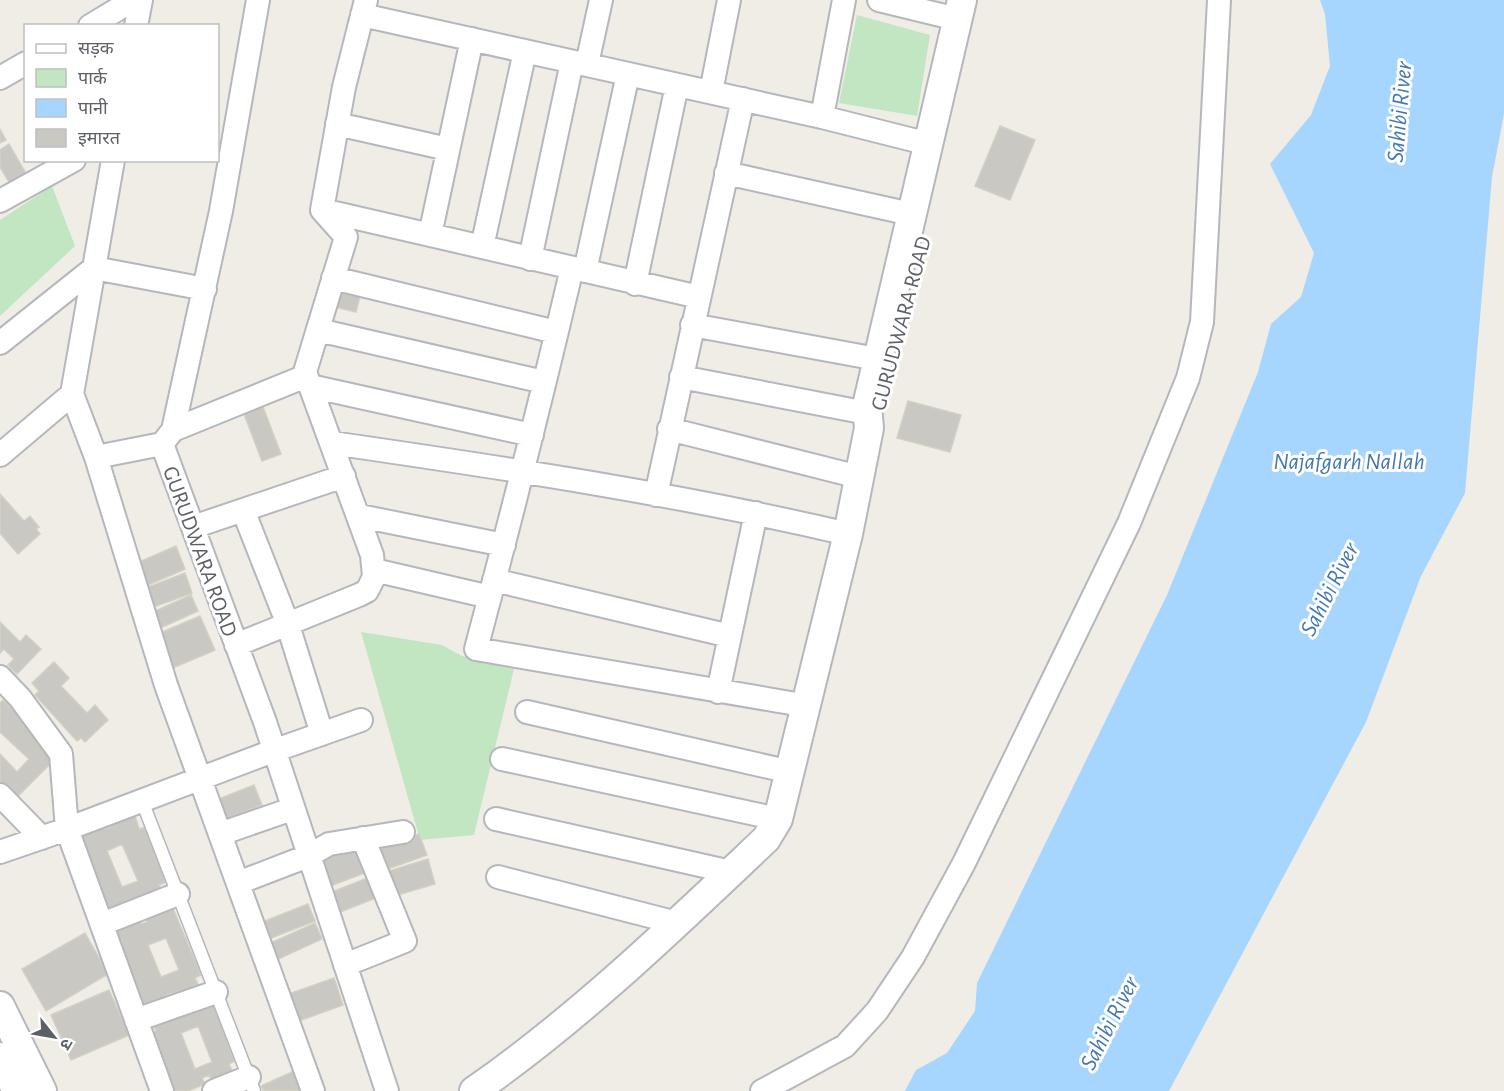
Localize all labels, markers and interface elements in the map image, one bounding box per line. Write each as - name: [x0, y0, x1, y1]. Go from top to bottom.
- legend: [24, 24, 219, 162]
- text: सड़क: [78, 40, 115, 58]
- water label: Sahibi River: [1384, 60, 1416, 163]
- text: पार्क: [78, 67, 108, 88]
- text: पानी: [78, 98, 108, 118]
- text: इमारत: [78, 130, 121, 148]
- street label: GURUDWARA ROAD: [867, 234, 935, 413]
- water label: Najafgarh Nallah: [1273, 450, 1425, 474]
- street label: GURUDWARA ROAD: [159, 463, 241, 639]
- water label: Sahibi River: [1296, 538, 1364, 640]
- water label: Sahibi River: [1076, 972, 1144, 1074]
- north arrow: [24, 1007, 84, 1067]
- text: उ: [56, 1036, 75, 1053]

